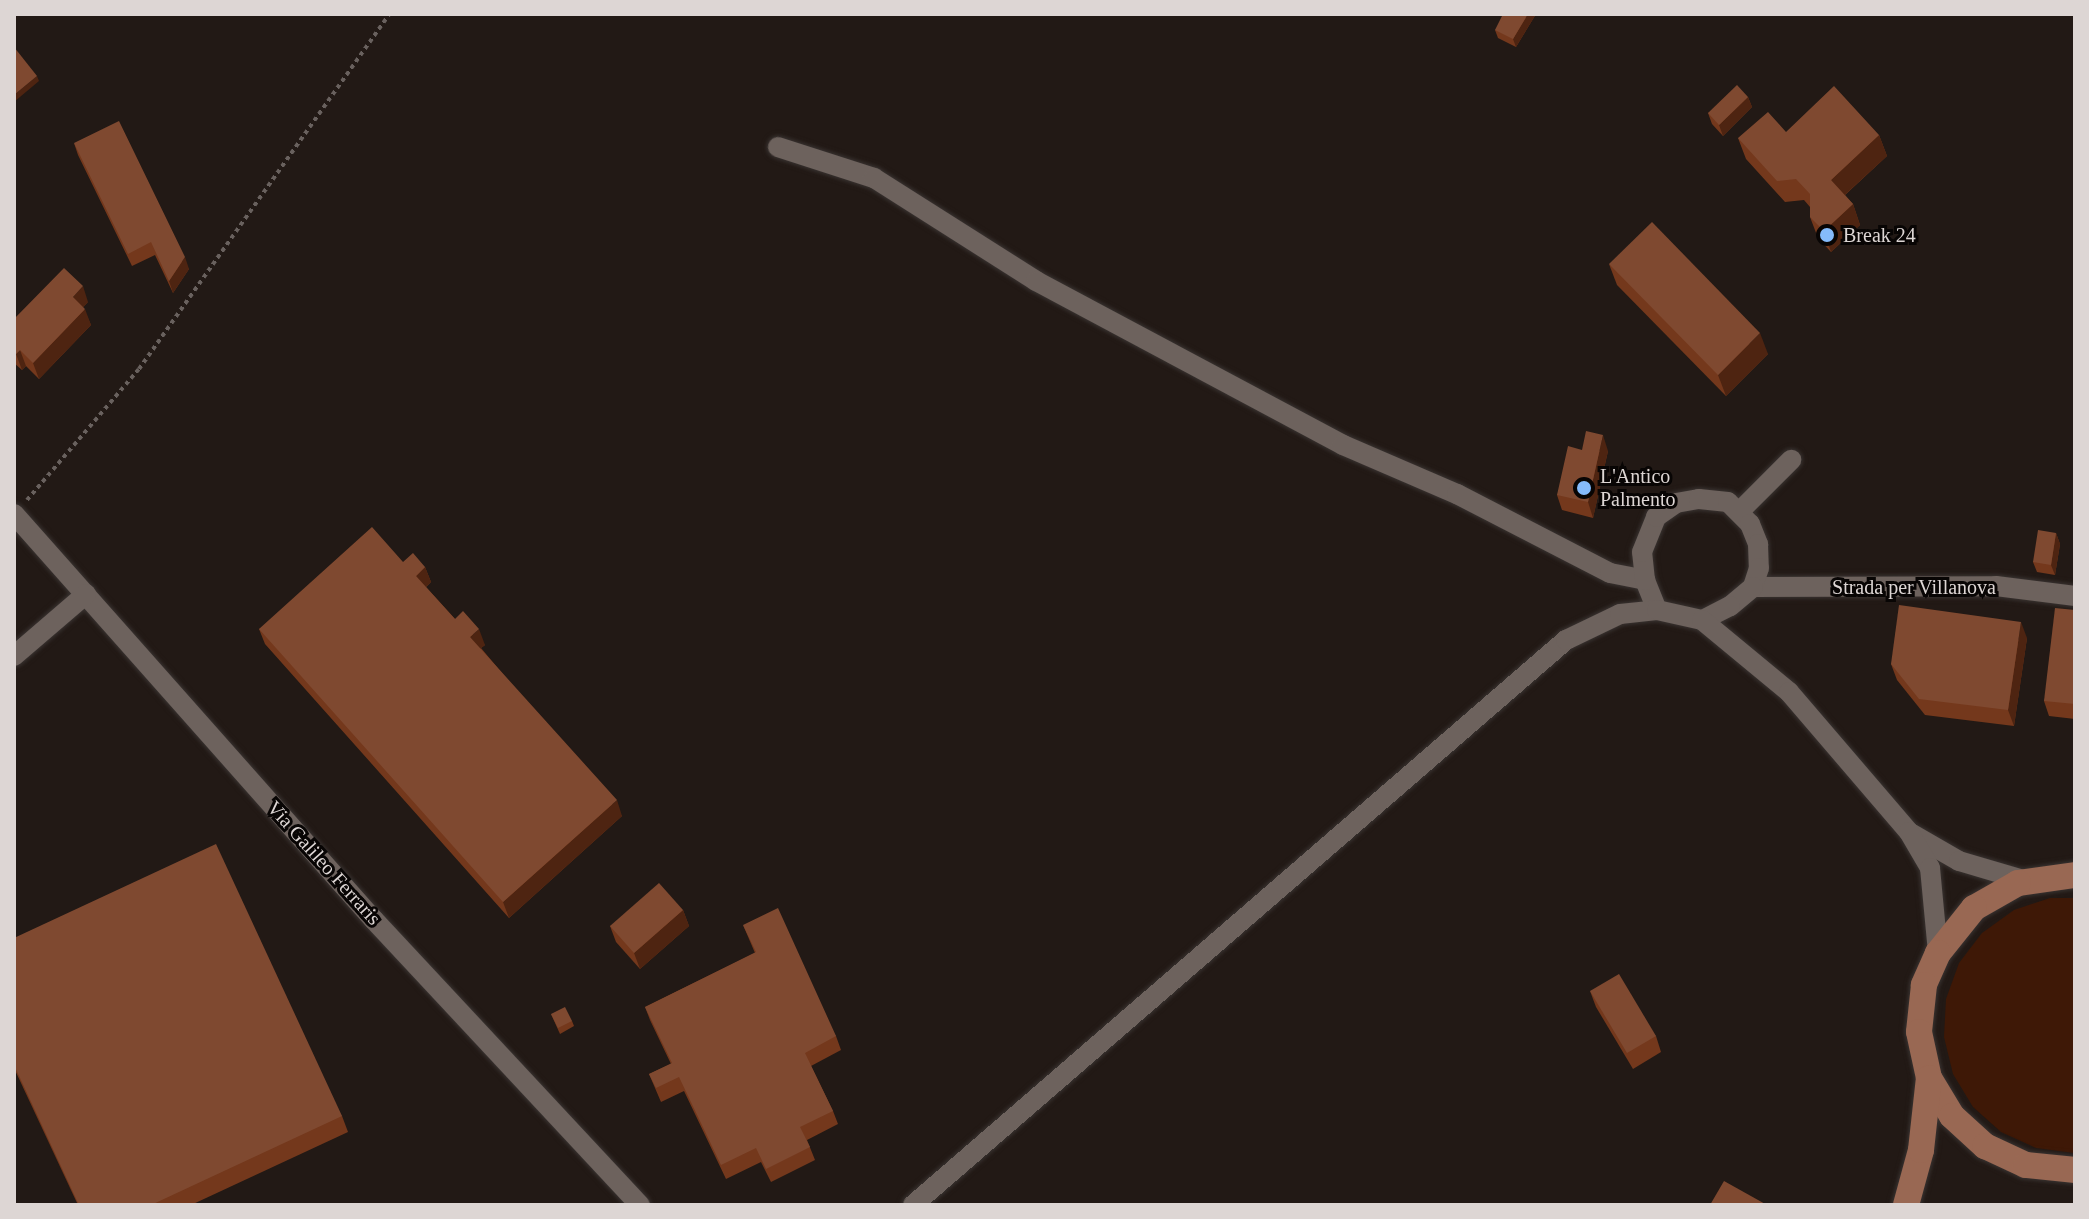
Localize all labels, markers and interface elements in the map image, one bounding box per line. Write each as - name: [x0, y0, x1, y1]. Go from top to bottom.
- place label: Break 24: [1843, 223, 1916, 247]
- marker: Break 24: [1818, 226, 1836, 244]
- place label: L'Antico Palmento: [1600, 464, 1676, 511]
- marker: L'Antico Palmento: [1575, 479, 1593, 497]
- street label: Strada per Villanova: [1832, 575, 1996, 599]
- street label: Via Galileo Ferraris: [262, 796, 386, 930]

